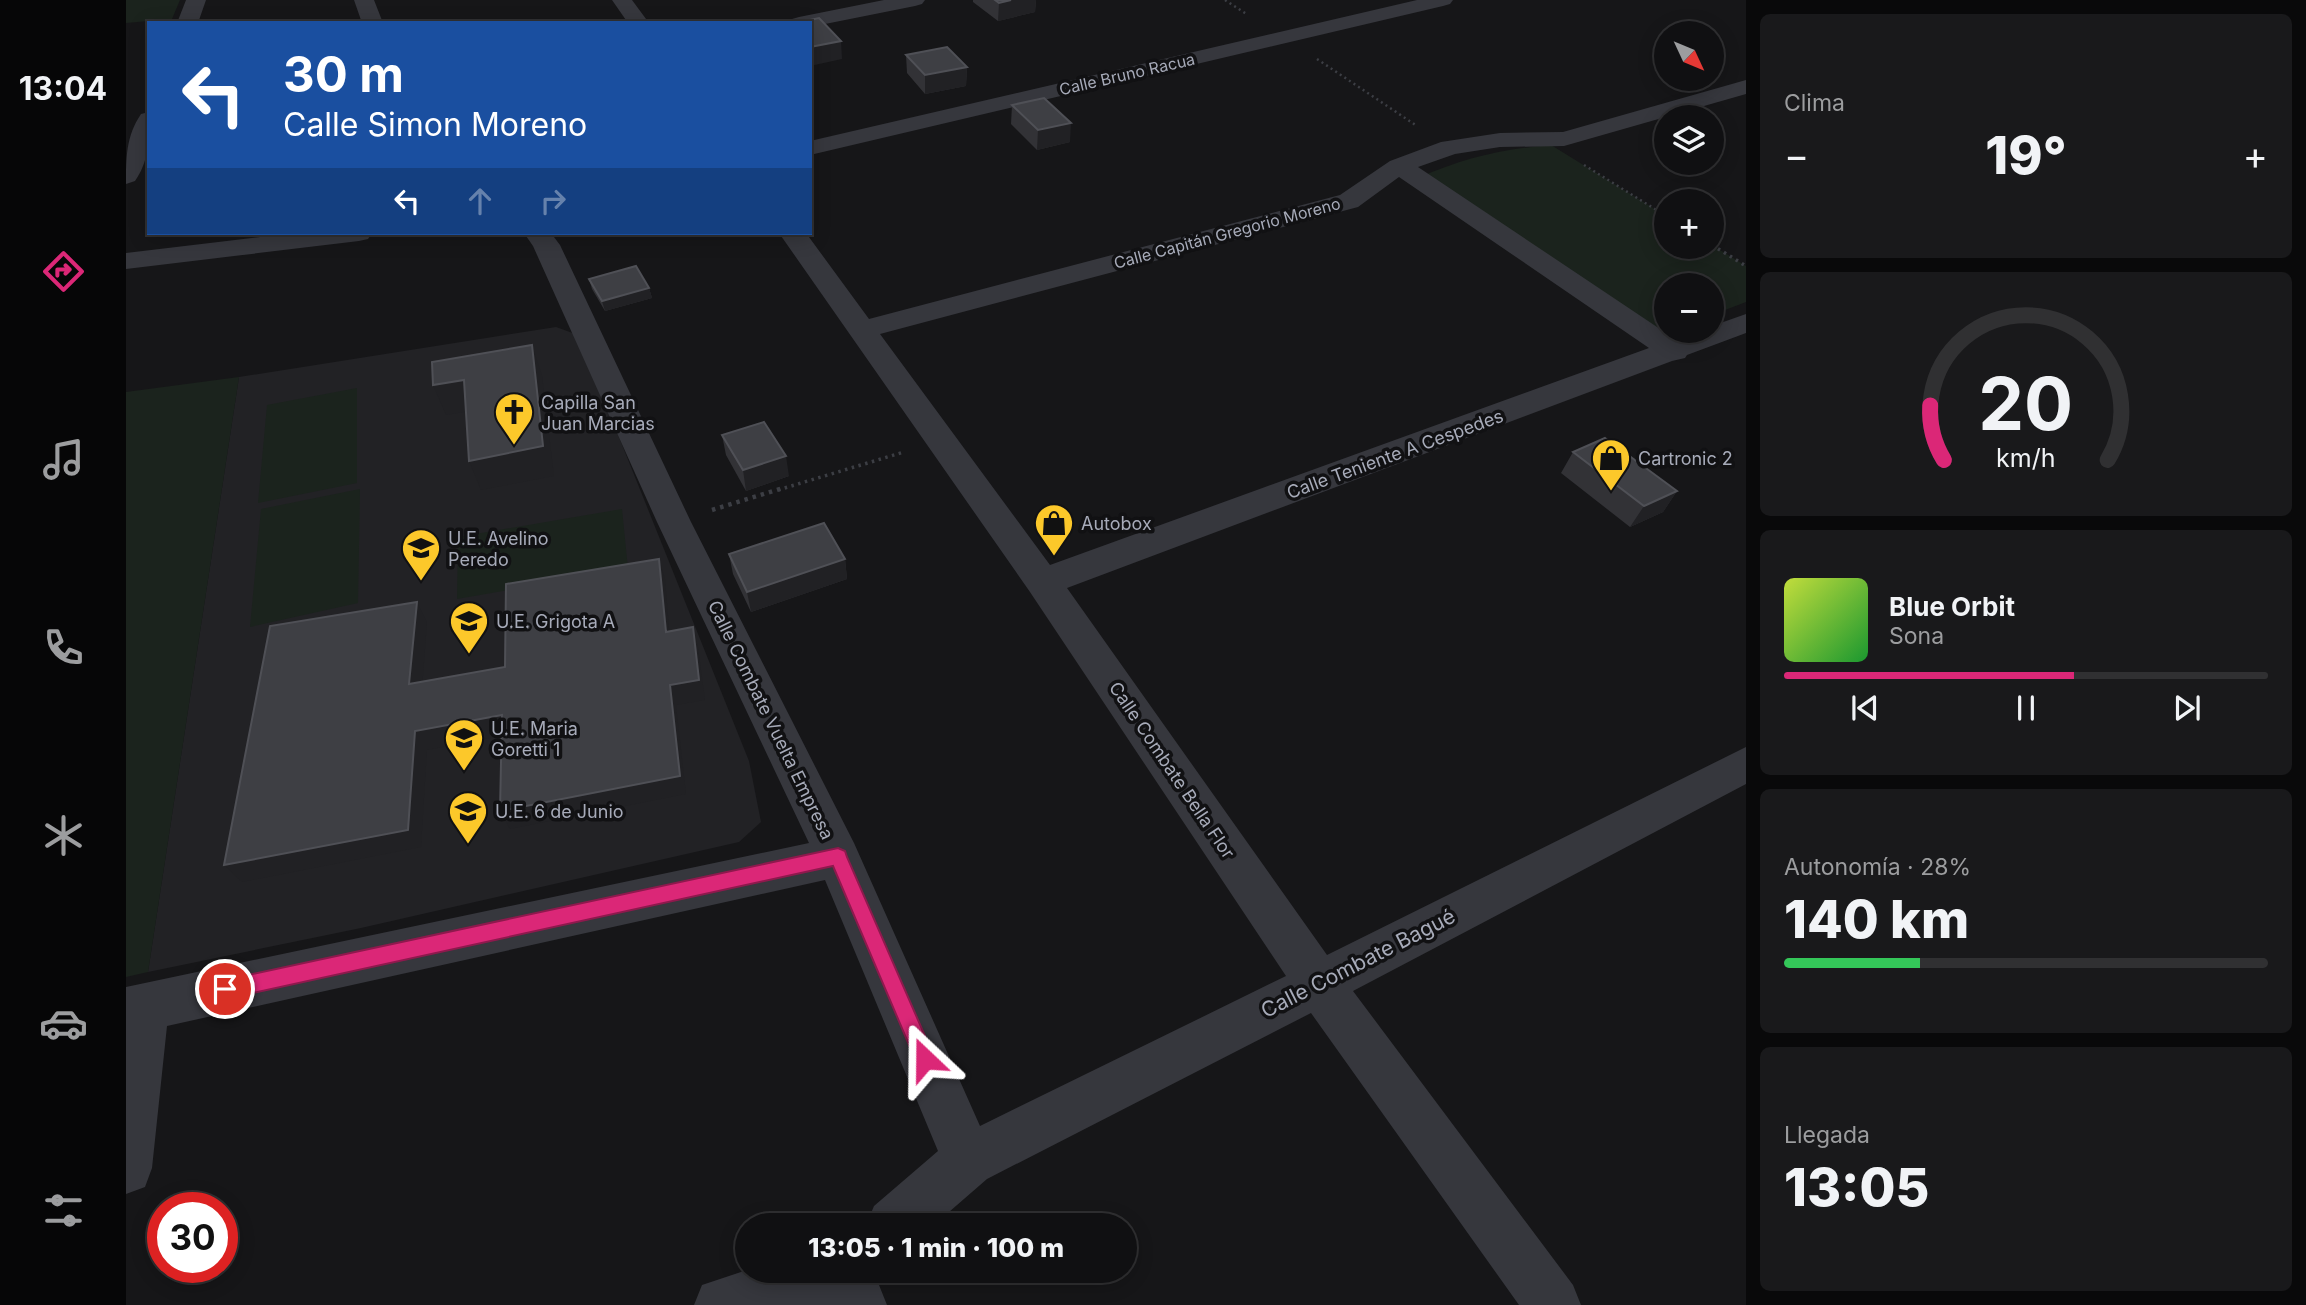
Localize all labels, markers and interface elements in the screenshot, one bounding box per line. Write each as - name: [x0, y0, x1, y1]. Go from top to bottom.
- north arrow: [1654, 21, 1724, 91]
- map controls: [1654, 21, 1724, 343]
- text: 30 m: [283, 45, 404, 104]
- icon: left: [168, 49, 259, 140]
- street label: Calle Bruno Racua: [1057, 49, 1197, 99]
- text: 13:04: [19, 69, 107, 108]
- text: Clima: [1784, 89, 1845, 117]
- text: Calle Simon Moreno: [283, 105, 587, 144]
- button: layers: [1654, 105, 1724, 175]
- text: 19°: [1985, 124, 2067, 187]
- text: −: [1784, 132, 1809, 178]
- text: +: [2243, 132, 2268, 178]
- icon: left: [388, 182, 426, 220]
- icon: ahead: [461, 182, 499, 220]
- icon: right: [534, 182, 572, 220]
- button: +: [1654, 189, 1724, 259]
- street label: Calle Capitán Gregorio Moreno: [1112, 193, 1342, 273]
- icon: directions: [39, 247, 88, 296]
- button: −: [1654, 273, 1724, 343]
- text: 20: [1979, 360, 2073, 449]
- church icon: Capilla San Juan Marcias: [493, 391, 535, 446]
- place label: Capilla San Juan Marcias: [541, 392, 655, 434]
- street label: Calle Teniente A Cespedes: [1284, 405, 1506, 503]
- icon: music: [39, 435, 88, 484]
- shop icon: Cartronic 2: [1590, 437, 1632, 492]
- text: km/h: [1996, 443, 2056, 473]
- place label: Cartronic 2: [1638, 448, 1733, 469]
- shop icon: Autobox: [1033, 502, 1075, 557]
- place label: Autobox: [1081, 513, 1152, 534]
- school or university icon: U.E. Avelino Peredo: [400, 527, 442, 582]
- place label: U.E. Avelino Peredo: [448, 528, 549, 570]
- text: Blue Orbit: [1889, 591, 2015, 622]
- street label: Calle Combate Vuelta Empresa: [704, 597, 838, 843]
- school or university icon: U.E. Grigota A: [448, 600, 490, 655]
- place label: U.E. Grigota A: [496, 611, 615, 632]
- text: Sona: [1889, 622, 1944, 650]
- icon: phone: [39, 623, 88, 672]
- street label: Calle Combate Bella Flor: [1105, 678, 1239, 862]
- icon: previous: [1846, 689, 1884, 727]
- icon: pause: [2007, 689, 2045, 727]
- icon: next: [2168, 689, 2206, 727]
- school or university icon: U.E. Maria Goretti 1: [443, 717, 485, 772]
- place label: U.E. Maria Goretti 1: [491, 718, 578, 760]
- school or university icon: U.E. 6 de Junio: [447, 790, 489, 845]
- place label: U.E. 6 de Junio: [495, 801, 624, 822]
- icon: climate: [39, 811, 88, 860]
- text: Autonomía · 28%: [1784, 853, 1971, 881]
- text: 140 km: [1784, 888, 1969, 951]
- street label: Calle Combate Bagué: [1257, 903, 1459, 1023]
- pin: [195, 959, 255, 1019]
- icon: arrive: [206, 970, 244, 1008]
- icon: car: [39, 999, 88, 1048]
- position arrow: [888, 1022, 962, 1096]
- text: Llegada: [1784, 1121, 1870, 1149]
- text: 13:05: [1784, 1156, 1929, 1219]
- icon: filters: [39, 1186, 88, 1235]
- speed limit sign: 30: [147, 1192, 238, 1283]
- text: 13:05 · 1 min · 100 m: [808, 1232, 1064, 1263]

